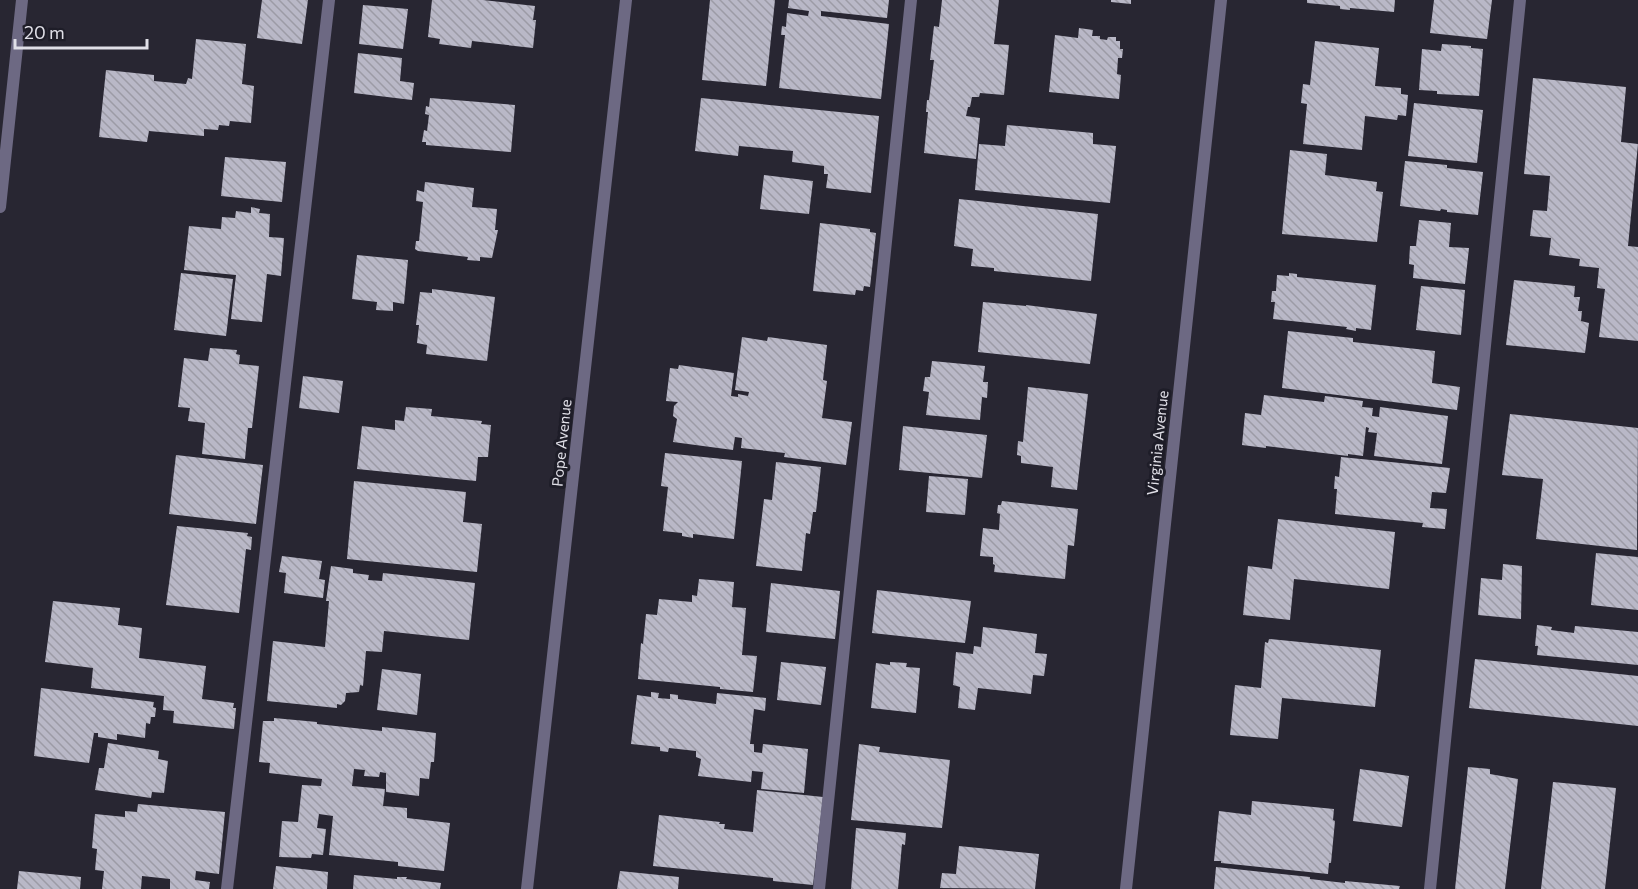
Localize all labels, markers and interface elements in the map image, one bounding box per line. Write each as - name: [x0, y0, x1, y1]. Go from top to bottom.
- scale bar: [15, 12, 147, 50]
- text: 20 m: [24, 21, 65, 43]
- street label: Virginia Avenue: [1143, 390, 1171, 496]
- street label: Pope Avenue: [547, 398, 575, 487]

